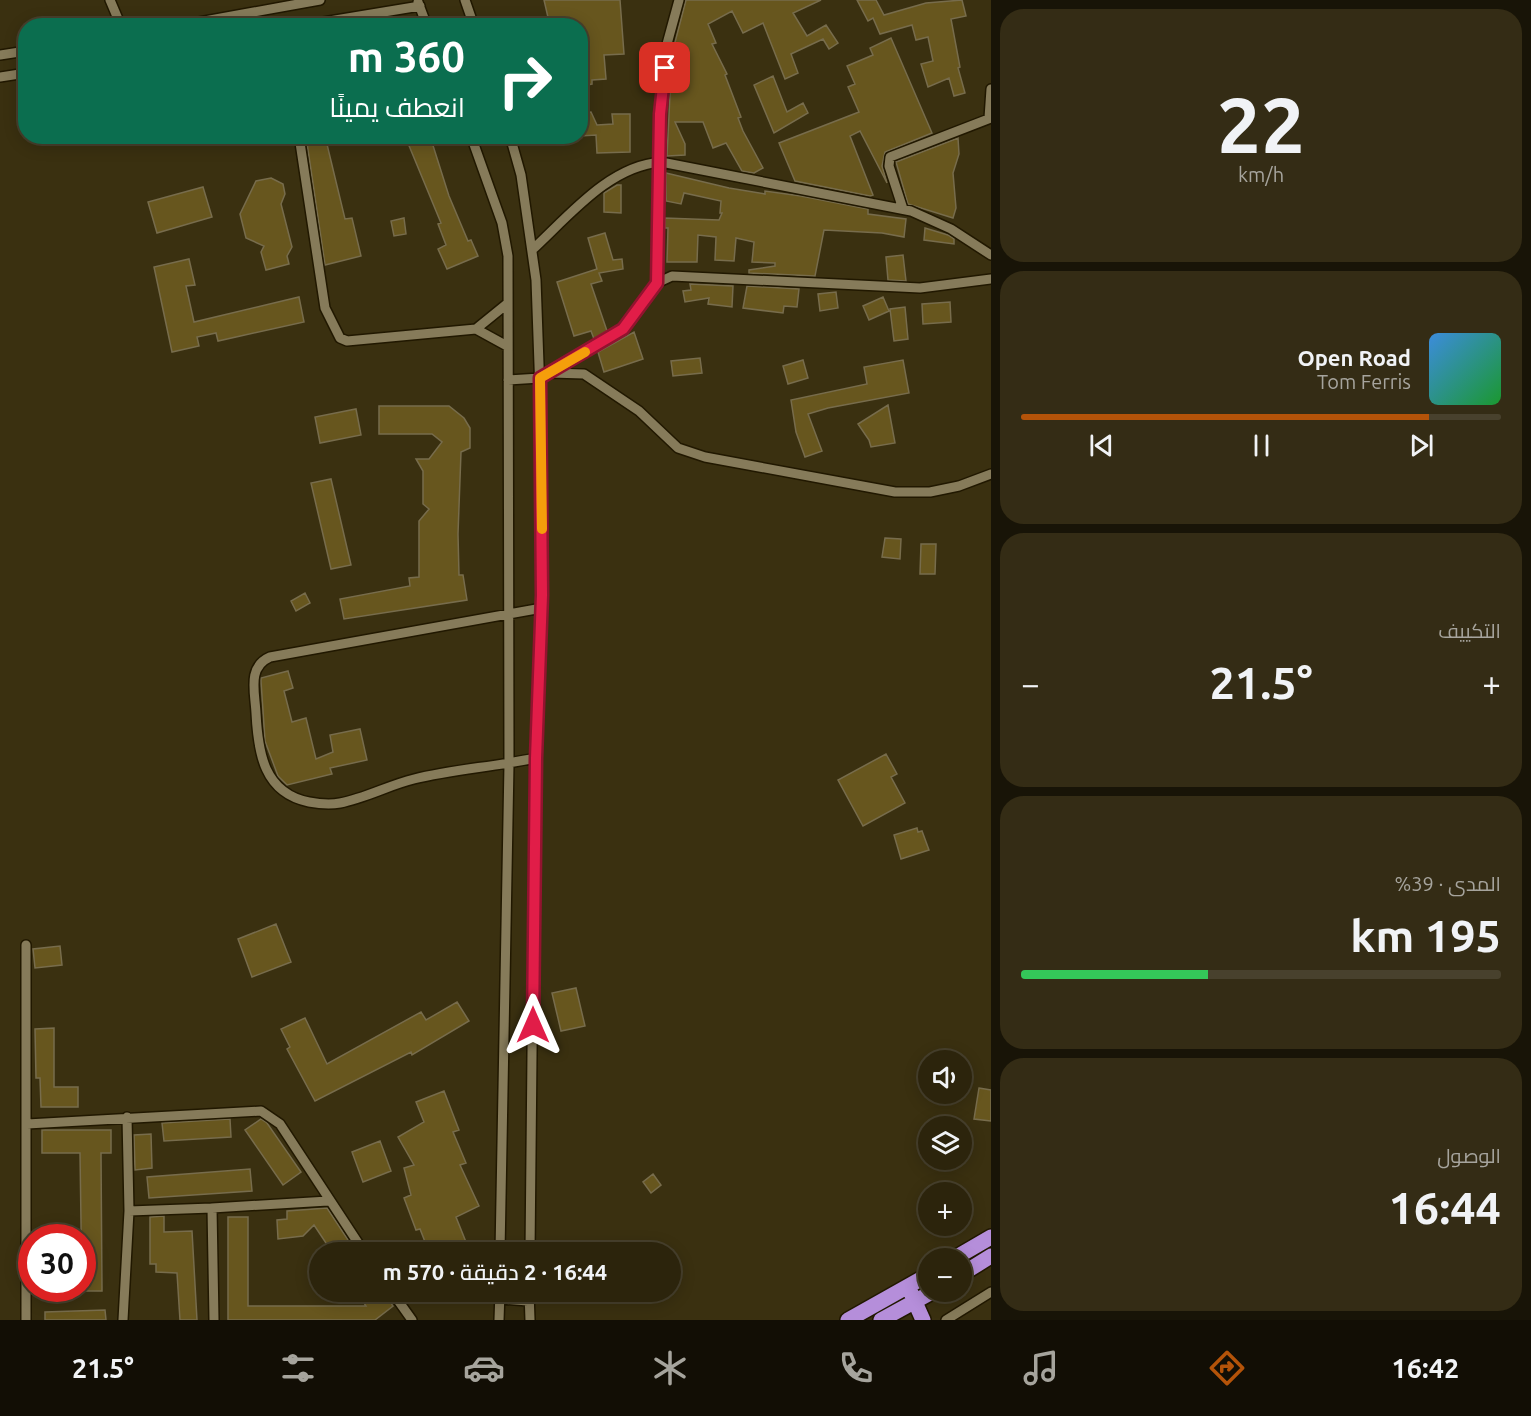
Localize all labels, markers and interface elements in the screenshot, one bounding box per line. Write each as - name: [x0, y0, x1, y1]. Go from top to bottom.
- text: 360 m: [348, 33, 465, 80]
- icon: right: [486, 42, 564, 120]
- pin: [639, 42, 690, 93]
- icon: arrive: [648, 51, 681, 84]
- text: 22: [1217, 80, 1305, 168]
- text: انعطف يمينًا: [329, 92, 465, 122]
- text: km/h: [1238, 163, 1284, 186]
- text: Open Road: [1297, 345, 1411, 370]
- text: Tom Ferris: [1317, 370, 1411, 393]
- icon: previous: [1085, 429, 1118, 462]
- icon: pause: [1245, 429, 1278, 462]
- icon: next: [1405, 429, 1438, 462]
- text: التكييف: [1438, 619, 1501, 642]
- text: 21.5°: [1209, 657, 1313, 708]
- text: −: [1021, 665, 1040, 702]
- text: +: [1482, 665, 1501, 702]
- text: المدى · 39%: [1395, 872, 1501, 895]
- text: 195 km: [1350, 910, 1501, 961]
- position arrow: [501, 993, 565, 1057]
- map controls: [918, 1050, 972, 1302]
- button: sound: [918, 1050, 972, 1104]
- button: layers: [918, 1116, 972, 1170]
- text: الوصول: [1437, 1144, 1501, 1167]
- button: +: [918, 1182, 972, 1236]
- text: 16:44: [1388, 1182, 1501, 1233]
- speed limit sign: 30: [18, 1224, 96, 1302]
- button: −: [918, 1248, 972, 1302]
- text: 16:44 · 2 دقيقة · 570 m: [383, 1259, 607, 1284]
- icon: filters: [277, 1347, 319, 1389]
- icon: car: [463, 1347, 505, 1389]
- icon: climate: [649, 1347, 691, 1389]
- icon: phone: [835, 1347, 877, 1389]
- icon: music: [1020, 1347, 1062, 1389]
- icon: directions: [1206, 1347, 1248, 1389]
- text: 21.5°: [72, 1353, 134, 1383]
- text: 16:42: [1392, 1353, 1459, 1383]

